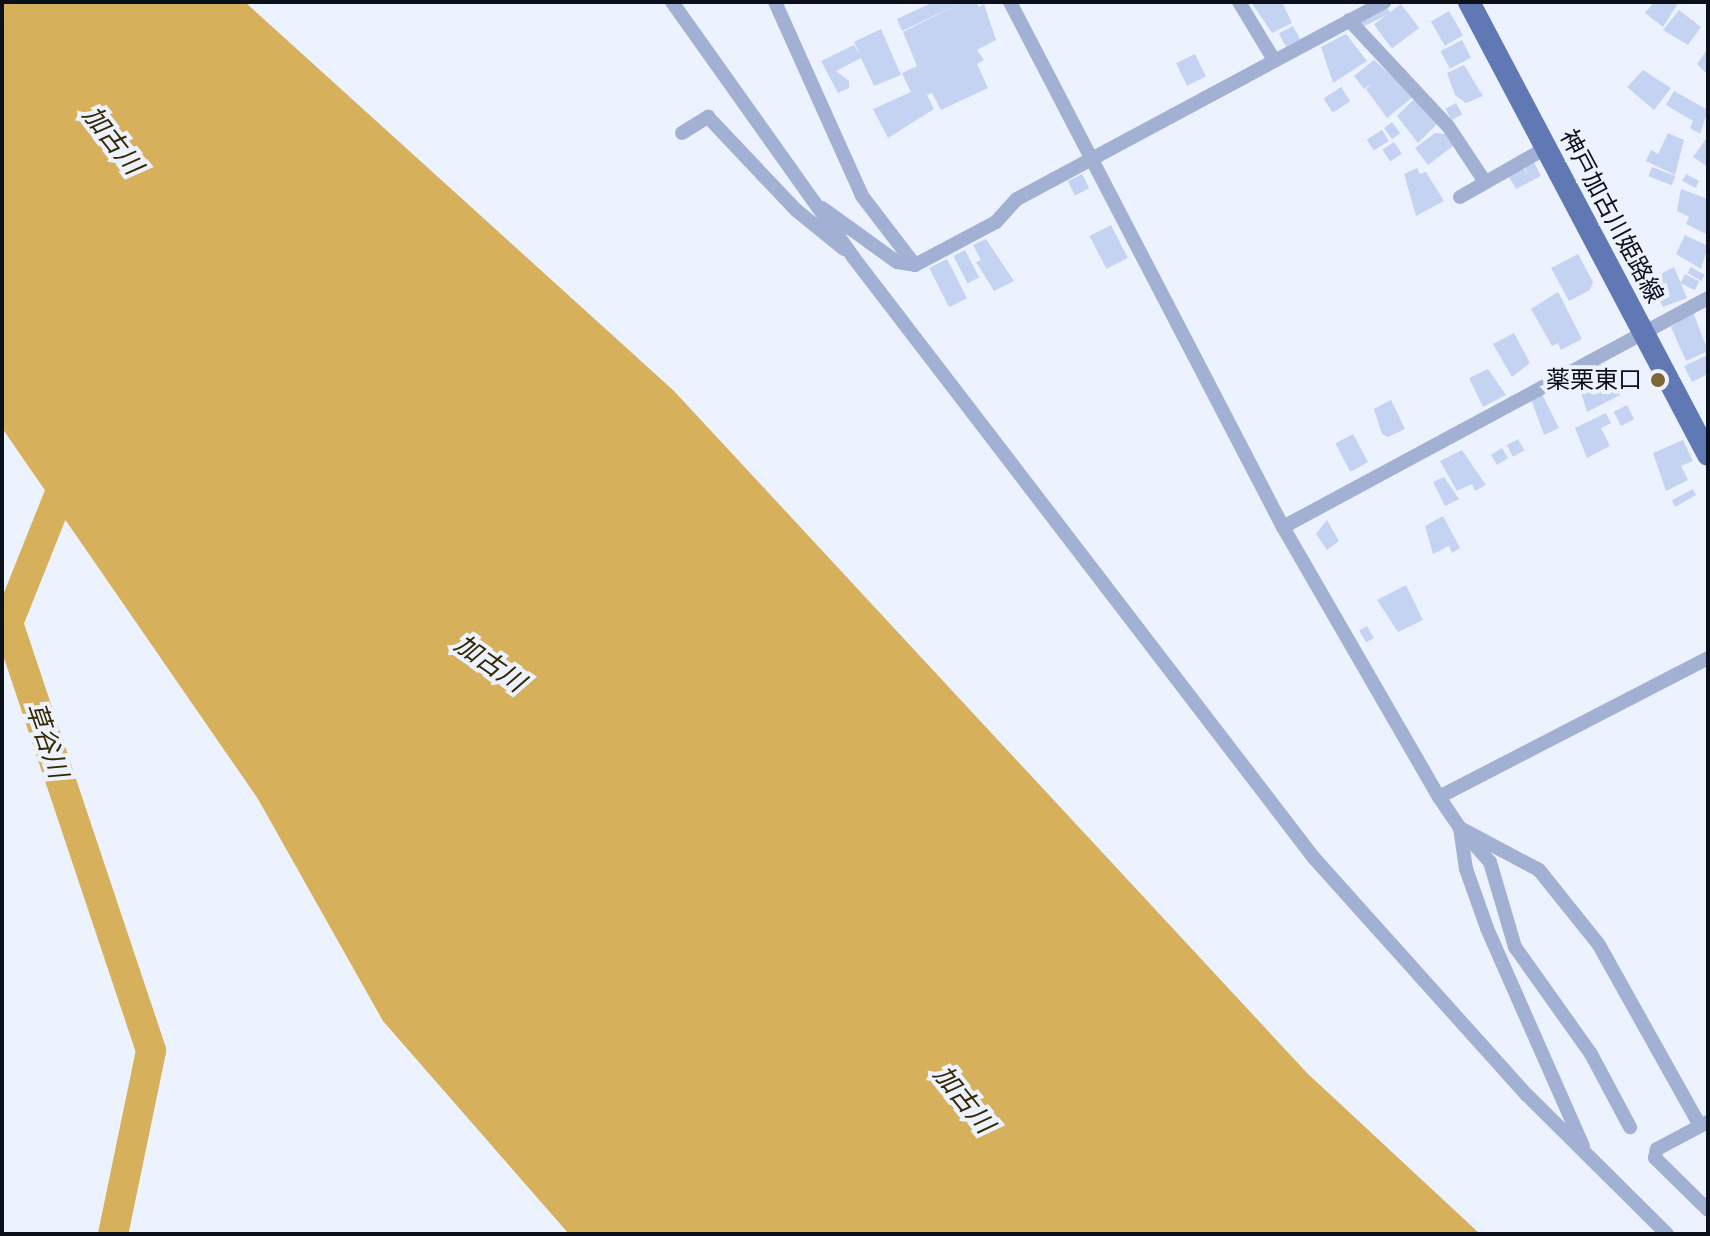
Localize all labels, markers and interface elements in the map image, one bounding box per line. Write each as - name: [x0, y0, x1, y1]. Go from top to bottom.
- water label: 加古川: [77, 100, 149, 180]
- street label: 神戸加古川姫路線: [1554, 124, 1670, 308]
- place label: 薬栗東口: [1546, 366, 1642, 394]
- marker: 薬栗東口: [1649, 371, 1667, 389]
- water label: 加古川: [449, 628, 531, 698]
- water label: 草谷川: [20, 698, 74, 782]
- water label: 加古川: [927, 1059, 1001, 1139]

